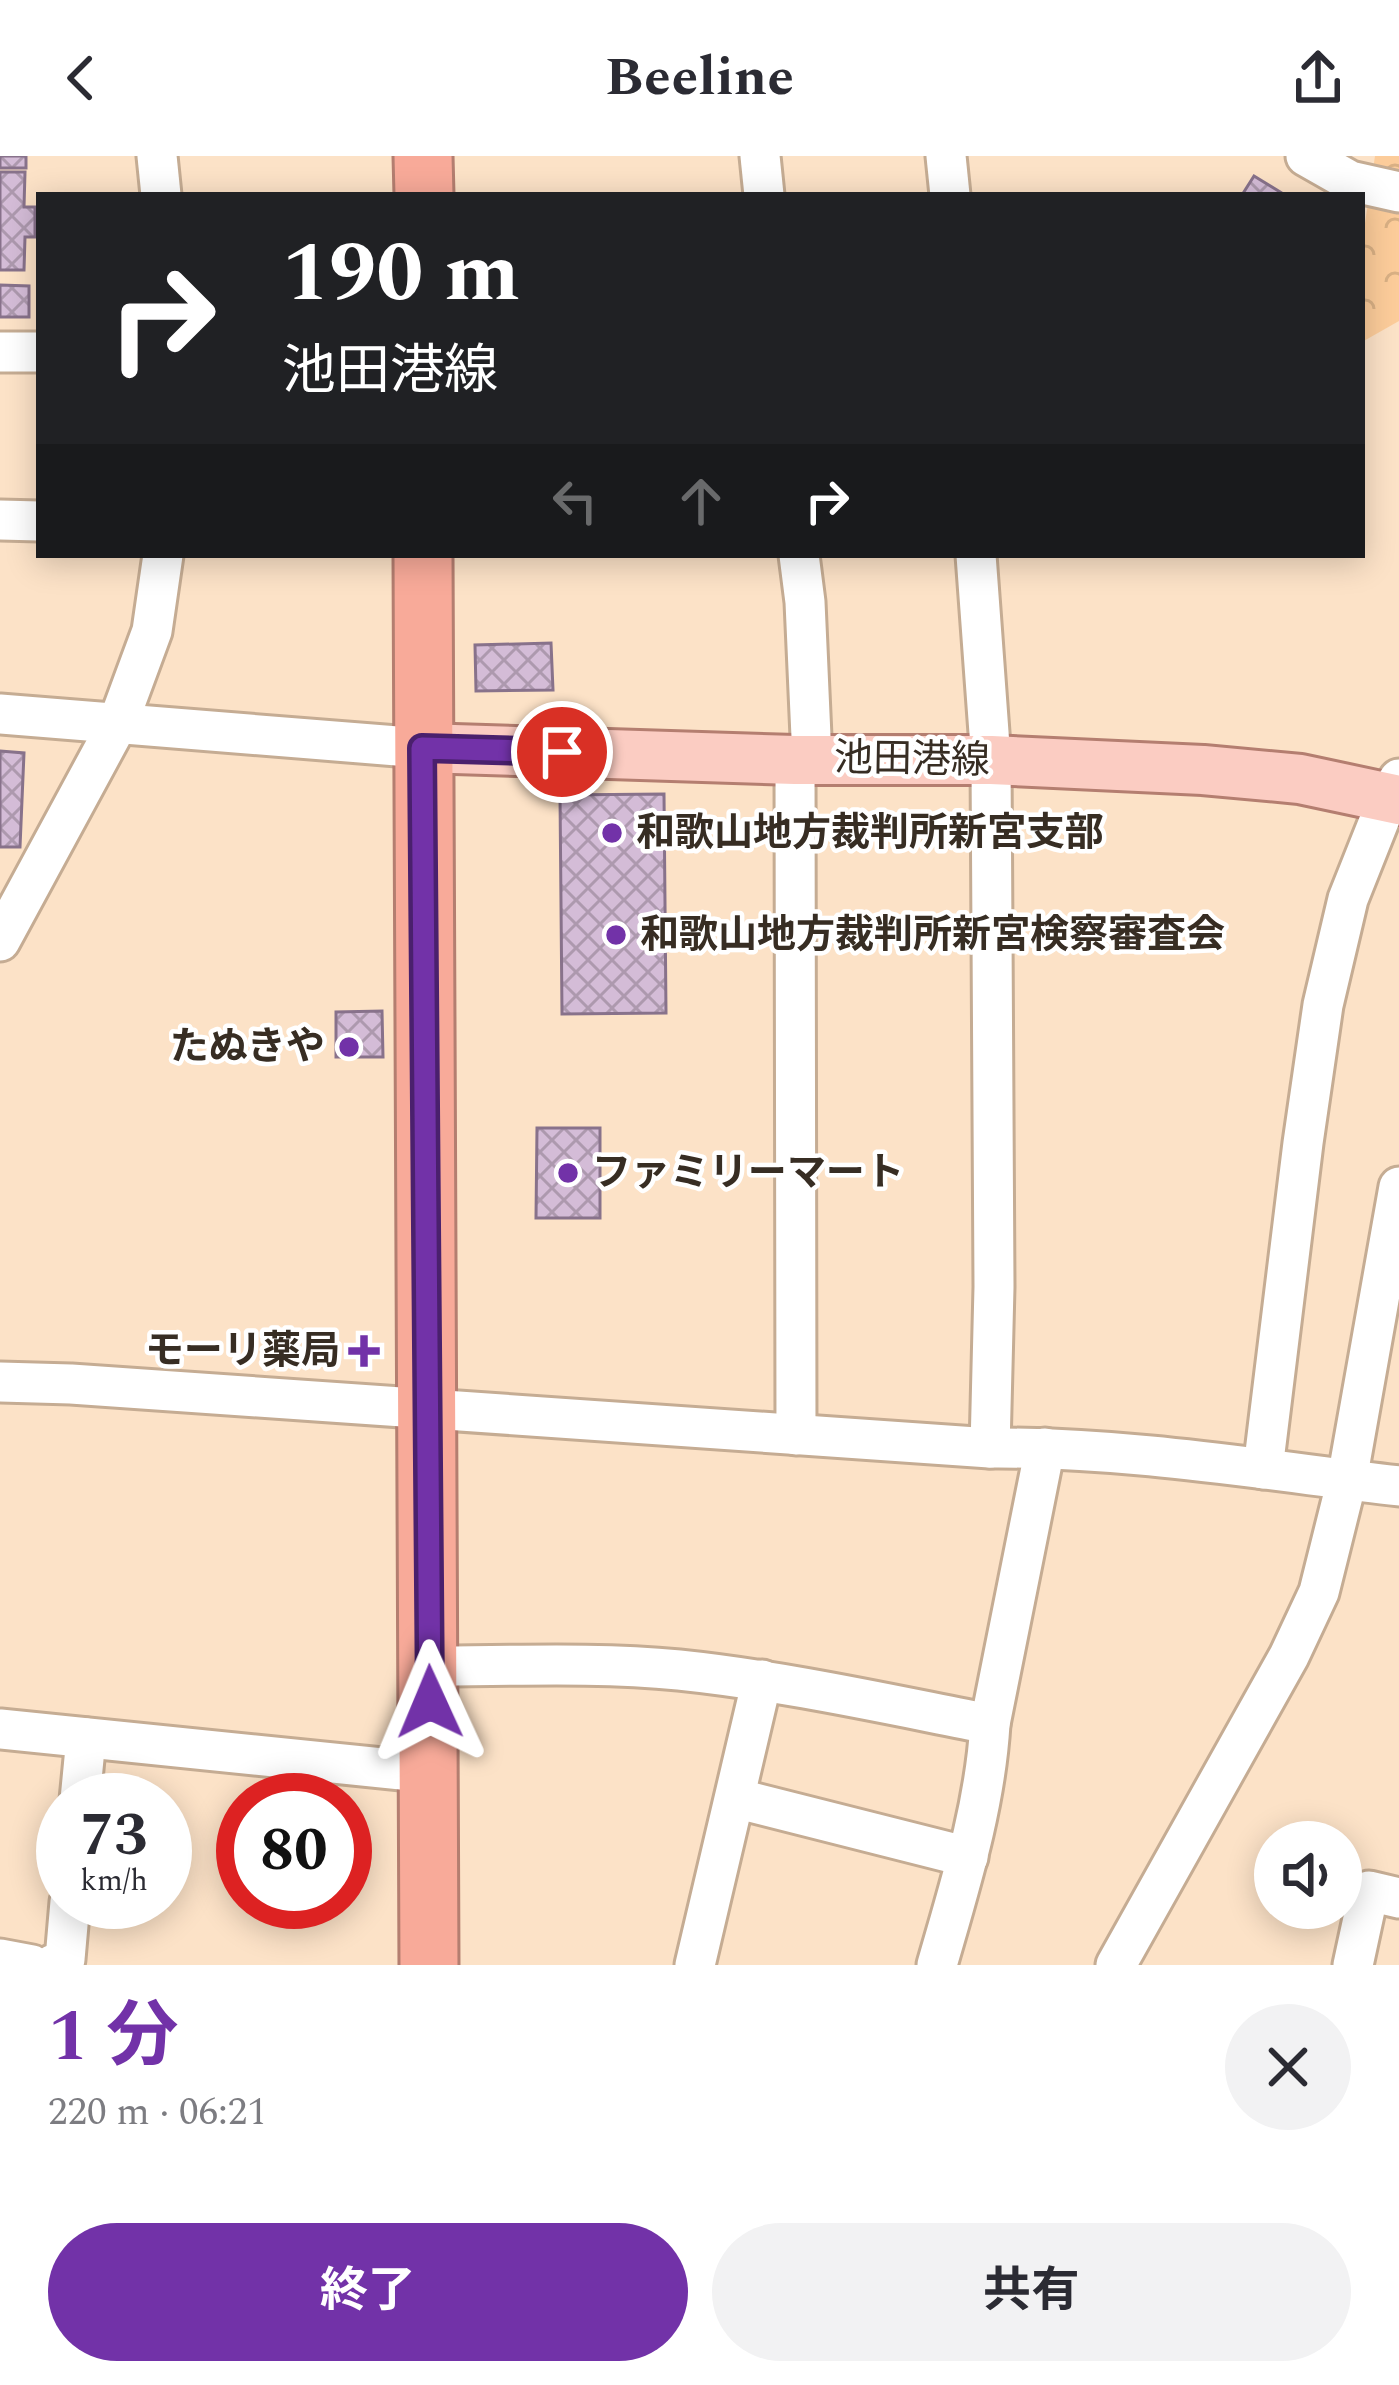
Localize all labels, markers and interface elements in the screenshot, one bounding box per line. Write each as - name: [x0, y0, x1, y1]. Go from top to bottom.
- text: Beeline: [605, 37, 794, 119]
- icon: back: [48, 45, 114, 111]
- icon: share: [1285, 45, 1351, 111]
- text: 190 m: [282, 210, 520, 338]
- icon: right: [84, 240, 240, 396]
- text: 池田港線: [282, 331, 498, 413]
- icon: left: [542, 468, 608, 534]
- icon: ahead: [668, 468, 734, 534]
- icon: right: [794, 468, 860, 534]
- pin: [511, 701, 613, 803]
- icon: arrive: [529, 719, 595, 785]
- street label: 池田港線: [833, 729, 991, 791]
- place label: 和歌山地方裁判所新宮支部: [636, 804, 1104, 863]
- marker: 和歌山地方裁判所新宮支部: [599, 820, 625, 846]
- place label: 和歌山地方裁判所新宮検察審査会: [640, 906, 1225, 965]
- marker: 和歌山地方裁判所新宮検察審査会: [603, 922, 629, 948]
- place label: たぬきや: [170, 1018, 325, 1077]
- marker: たぬきや: [336, 1034, 362, 1060]
- place label: ファミリーマート: [592, 1144, 904, 1203]
- marker: ファミリーマート: [555, 1160, 581, 1186]
- place label: モーリ薬局: [145, 1322, 340, 1381]
- marker: モーリ薬局: [351, 1338, 377, 1364]
- position arrow: [367, 1639, 493, 1765]
- speed limit sign: 80: [216, 1773, 372, 1929]
- text: 73: [80, 1790, 148, 1882]
- map controls: [1254, 1821, 1362, 1929]
- button: sound: [1254, 1821, 1362, 1929]
- text: km/h: [80, 1858, 148, 1904]
- text: 1 分: [48, 1983, 178, 2092]
- button: close: [1225, 2004, 1351, 2130]
- text: 220 m · 06:21: [48, 2083, 267, 2142]
- button: 終了: [48, 2223, 688, 2361]
- button: 共有: [712, 2223, 1351, 2361]

